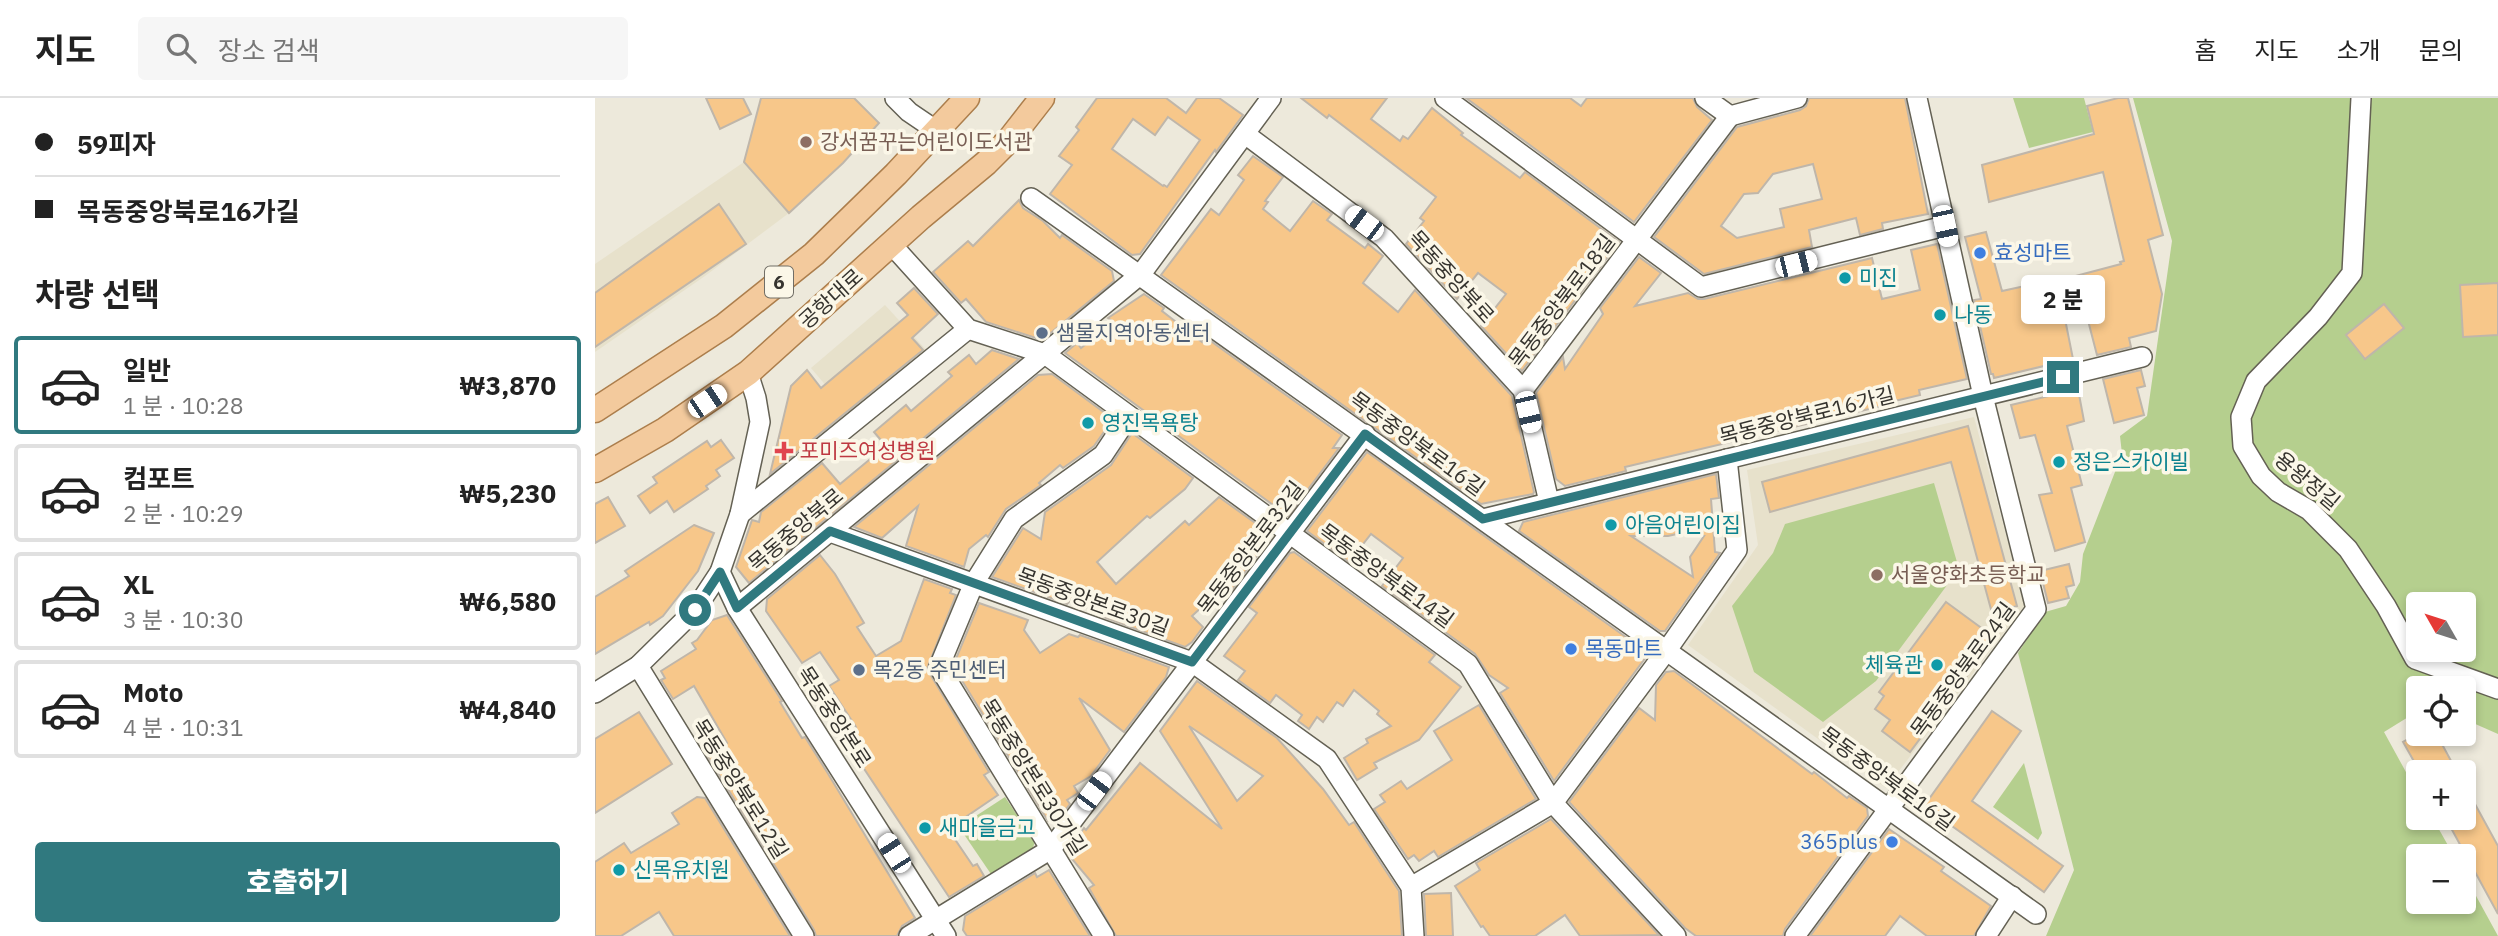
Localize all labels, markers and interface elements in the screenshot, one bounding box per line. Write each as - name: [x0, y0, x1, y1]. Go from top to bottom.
- search box: [138, 17, 628, 80]
- text: 지도: [35, 28, 96, 71]
- icon: search: [162, 29, 200, 67]
- text: 장소 검색: [218, 33, 320, 67]
- text: 홈: [2194, 34, 2216, 66]
- text: 지도: [2254, 34, 2299, 66]
- text: 소개: [2337, 34, 2381, 66]
- text: 문의: [2419, 34, 2463, 66]
- text: 59피자: [77, 127, 156, 161]
- place label: 강서꿈꾸는어린이도서관: [820, 127, 1033, 155]
- marker: 강서꿈꾸는어린이도서관: [798, 134, 814, 150]
- text: 목동중앙북로16가길: [77, 194, 300, 228]
- car: [1341, 202, 1388, 244]
- car: [1931, 203, 1960, 249]
- street label: 목동중앙북로: [1403, 224, 1501, 329]
- street label: 목동중앙북로18길: [1502, 228, 1621, 373]
- place label: 효성마트: [1994, 238, 2071, 266]
- marker: 효성마트: [1972, 245, 1988, 261]
- car: [1774, 249, 1819, 279]
- street label: 공항대로: [792, 262, 868, 335]
- place label: 미진: [1859, 263, 1898, 291]
- road number: 6: [765, 266, 793, 298]
- marker: 미진: [1837, 270, 1853, 286]
- text: 차량 선택: [35, 273, 160, 315]
- callout: 2 분: [2021, 275, 2105, 324]
- text: 2 분: [2043, 284, 2083, 314]
- place label: 나동: [1954, 300, 1993, 328]
- marker: 나동: [1932, 307, 1948, 323]
- place label: 샘물지역아동센터: [1056, 318, 1211, 346]
- marker: 샘물지역아동센터: [1034, 325, 1050, 341]
- text: 일반: [123, 353, 171, 387]
- icon: car: [39, 354, 102, 417]
- route end: [2047, 361, 2079, 393]
- text: ₩3,870: [459, 368, 556, 402]
- street label: 목동중앙북로16가길: [1716, 380, 1897, 450]
- car: [684, 381, 731, 421]
- street label: 목동중앙북로16길: [1344, 385, 1491, 502]
- car: [1514, 389, 1543, 435]
- text: 1 분 · 10:28: [123, 390, 244, 420]
- place label: 영진목욕탕: [1102, 408, 1199, 436]
- marker: 영진목욕탕: [1080, 415, 1096, 431]
- place label: 포미즈여성병원: [800, 436, 935, 464]
- marker: 포미즈여성병원: [774, 441, 794, 461]
- street label: 용왕정길: [2269, 445, 2346, 516]
- place label: 정은스카이빌: [2073, 447, 2189, 475]
- marker: 정은스카이빌: [2051, 454, 2067, 470]
- text: 컴포트: [123, 461, 195, 495]
- icon: car: [39, 462, 102, 525]
- street label: 목동중앙본로32길: [1191, 475, 1310, 620]
- text: ₩5,230: [459, 476, 556, 510]
- street label: 목동중앙북로: [742, 481, 849, 577]
- text: 2 분 · 10:29: [123, 498, 244, 528]
- place label: 아음어린이집: [1625, 510, 1741, 538]
- street label: 목동중앙북로14길: [1313, 517, 1460, 634]
- marker: 아음어린이집: [1603, 517, 1619, 533]
- street label: 목동중앙본로30길: [1013, 560, 1174, 642]
- place label: 서울양화초등학교: [1891, 560, 2046, 588]
- text: XL: [123, 567, 154, 601]
- marker: 서울양화초등학교: [1869, 567, 1885, 583]
- icon: car: [39, 570, 102, 633]
- text: ₩6,580: [459, 584, 556, 618]
- north arrow: [2406, 592, 2476, 662]
- map controls: [2406, 592, 2476, 914]
- route start: [679, 594, 711, 626]
- street label: 목동중앙북로24길: [1904, 596, 2021, 743]
- text: 3 분 · 10:30: [123, 604, 244, 634]
- place label: 목동마트: [1585, 634, 1662, 662]
- marker: 목동마트: [1563, 641, 1579, 657]
- place label: 체육관: [1865, 650, 1923, 678]
- place label: 목2동 주민센터: [873, 655, 1006, 683]
- marker: 체육관: [1929, 657, 1945, 673]
- street label: 목동중앙본로: [792, 660, 878, 773]
- marker: 목2동 주민센터: [851, 662, 867, 678]
- text: Moto: [123, 675, 183, 709]
- button: locate: [2406, 676, 2476, 746]
- icon: car: [39, 678, 102, 741]
- text: ₩4,840: [459, 692, 556, 726]
- street label: 목동중앙본로30가길: [974, 693, 1093, 860]
- text: 4 분 · 10:31: [123, 712, 244, 742]
- street label: 목동중앙북로12길: [686, 713, 795, 864]
- street label: 목동중앙북로16길: [1814, 720, 1961, 837]
- button: +: [2406, 760, 2476, 830]
- car: [1073, 768, 1116, 814]
- place label: 새마을금고: [939, 813, 1036, 841]
- marker: 새마을금고: [917, 820, 933, 836]
- place label: 365plus: [1800, 827, 1878, 855]
- car: [874, 830, 915, 876]
- marker: 365plus: [1884, 834, 1900, 850]
- button: 호출하기: [35, 842, 560, 922]
- button: −: [2406, 844, 2476, 914]
- place label: 신목유치원: [633, 855, 730, 883]
- marker: 신목유치원: [611, 862, 627, 878]

